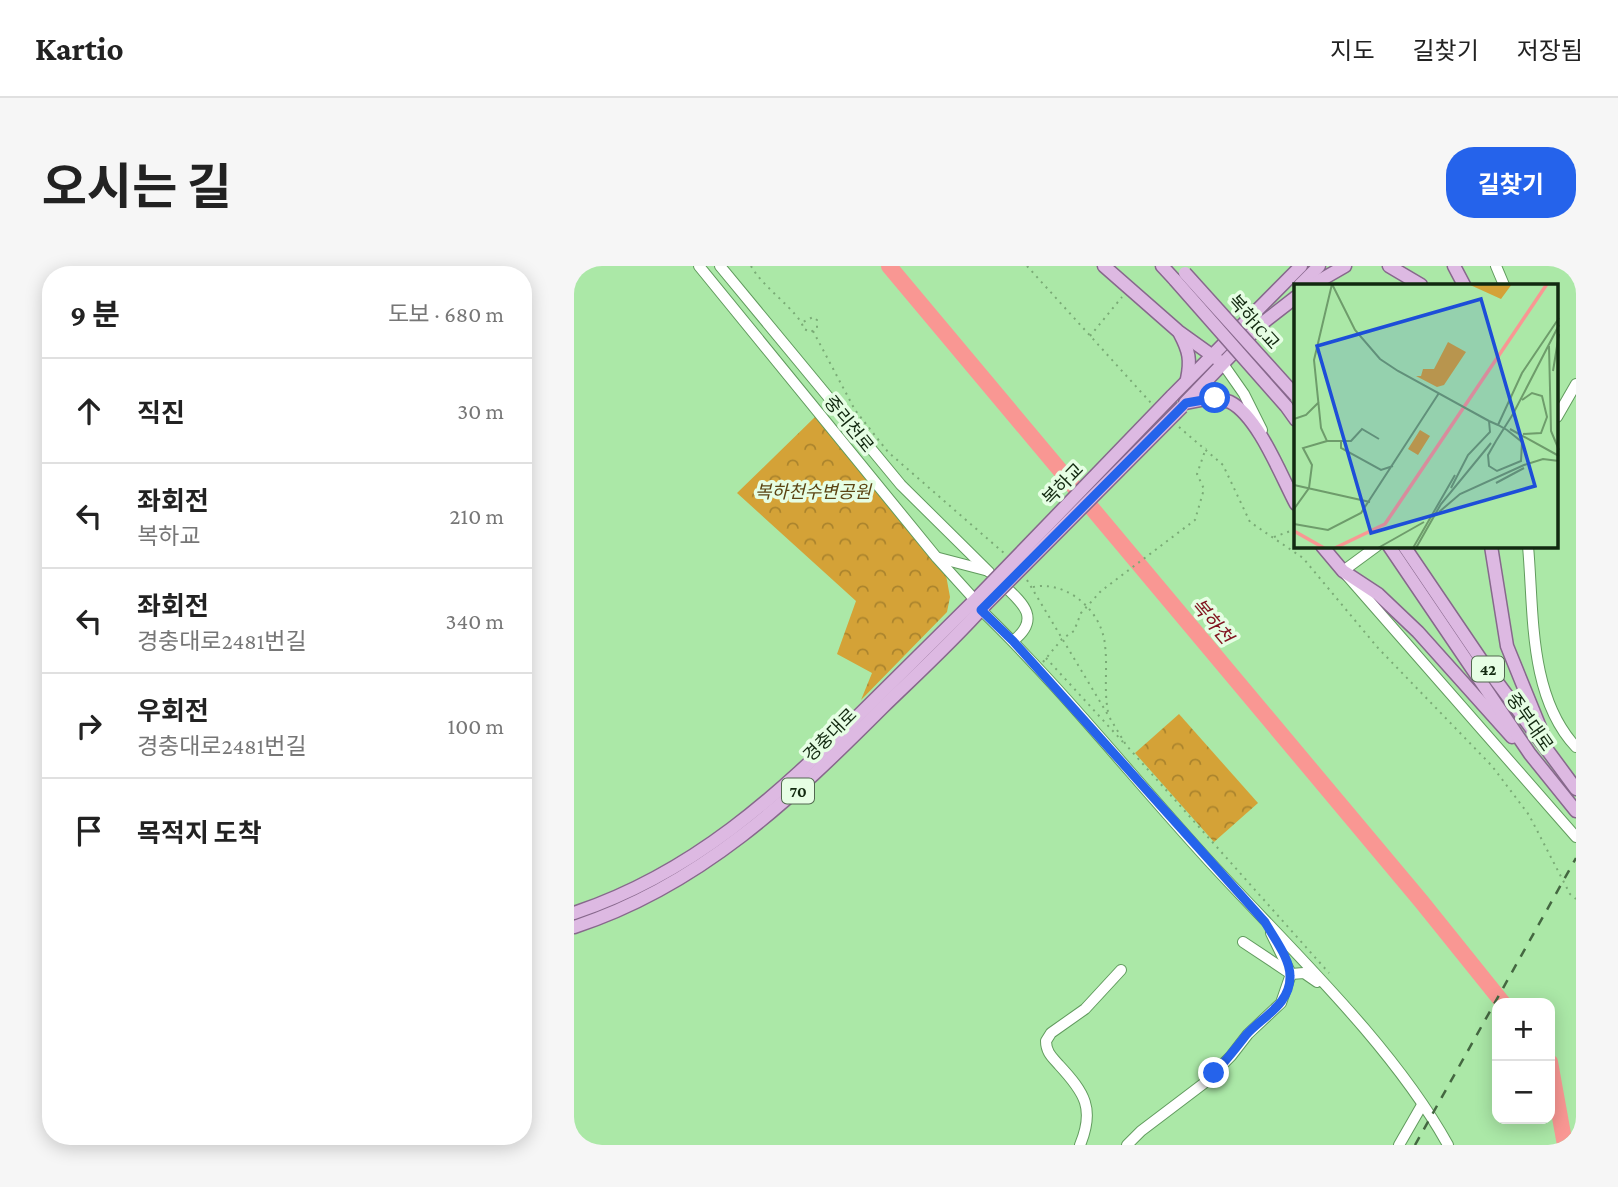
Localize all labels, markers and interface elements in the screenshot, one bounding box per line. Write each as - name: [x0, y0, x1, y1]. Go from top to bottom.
- text: Kartio: [35, 30, 124, 67]
- text: 지도: [1330, 37, 1375, 64]
- text: 길찾기: [1413, 37, 1479, 64]
- text: 저장됨: [1517, 37, 1583, 64]
- button: 길찾기: [1446, 147, 1576, 218]
- text: 오시는 길: [42, 160, 232, 215]
- inset map: [1294, 284, 1558, 548]
- street label: 복하IC교: [1225, 291, 1283, 353]
- text: 9 분: [70, 298, 120, 331]
- text: 도보 · 680 m: [388, 301, 504, 327]
- route start: [1199, 382, 1230, 413]
- icon: ahead: [70, 392, 108, 430]
- street label: 중리천로: [820, 392, 878, 456]
- text: 30 m: [457, 398, 504, 424]
- text: 직진: [137, 399, 185, 428]
- street label: 복하교: [1039, 459, 1087, 509]
- park label: 복하천수변공원: [755, 482, 872, 502]
- text: 좌회전: [137, 487, 209, 516]
- icon: left: [70, 497, 108, 535]
- text: 210 m: [450, 503, 504, 529]
- text: 복하교: [137, 523, 200, 549]
- text: 좌회전: [137, 592, 209, 621]
- water label: 복하천: [1187, 594, 1238, 649]
- icon: left: [70, 602, 108, 640]
- text: 340 m: [446, 608, 504, 634]
- text: 경충대로2481번길: [137, 628, 307, 654]
- road number: 42: [1472, 656, 1504, 682]
- street label: 중부대로: [1503, 689, 1557, 755]
- text: 우회전: [137, 697, 209, 726]
- street label: 경충대로: [800, 705, 860, 765]
- icon: right: [70, 707, 108, 745]
- text: 100 m: [448, 713, 504, 739]
- text: 경충대로2481번길: [137, 733, 307, 759]
- road number: 70: [782, 778, 814, 804]
- icon: arrive: [70, 812, 108, 850]
- text: 목적지 도착: [137, 819, 262, 848]
- map controls: [1492, 998, 1555, 1124]
- button: +: [1492, 998, 1555, 1061]
- route end: [1198, 1057, 1229, 1088]
- button: −: [1492, 1061, 1555, 1124]

